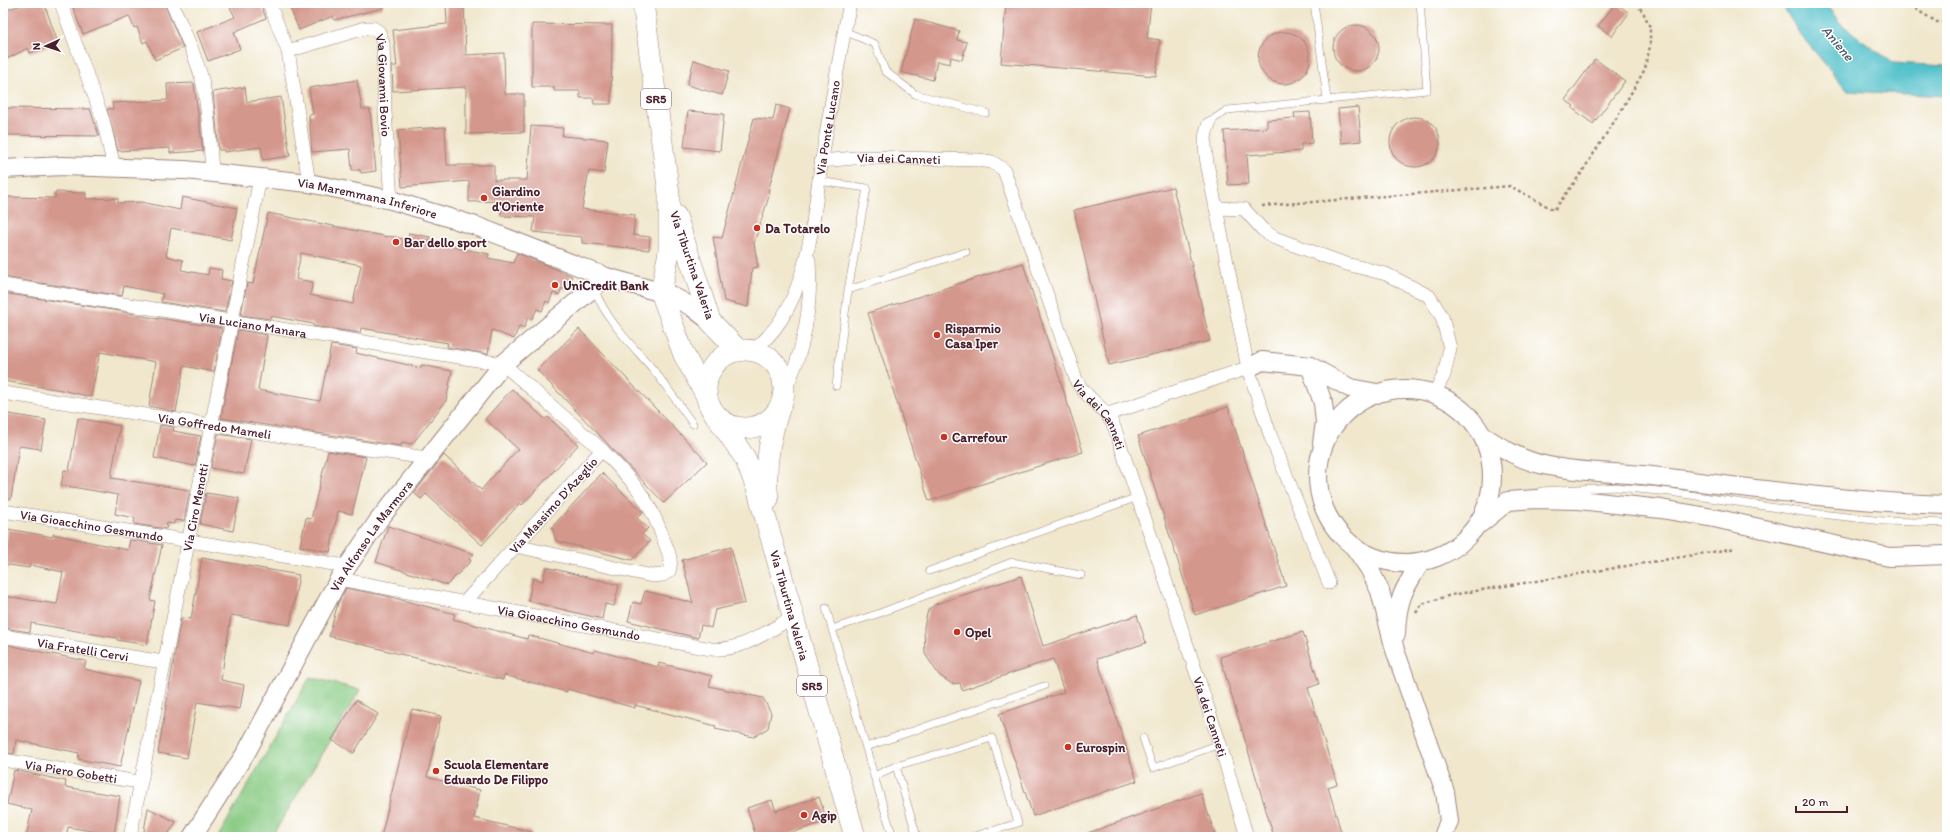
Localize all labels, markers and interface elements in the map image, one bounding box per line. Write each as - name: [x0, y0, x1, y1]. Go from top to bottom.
- water label: Aniene: [1818, 22, 1858, 66]
- north arrow: [26, 26, 66, 66]
- street label: Via Giovanni Bovio: [372, 32, 394, 138]
- text: N: [30, 42, 43, 51]
- street label: Via Ponte Lucano: [813, 79, 843, 176]
- road number: SR5: [641, 89, 671, 109]
- street label: Via dei Canneti: [856, 150, 941, 167]
- street label: Via Maremmana Inferiore: [297, 175, 439, 222]
- place label: Giardino d'Oriente: [492, 184, 544, 214]
- marker: Giardino d'Oriente: [479, 193, 489, 203]
- street label: Via Tiburtina Valeria: [667, 209, 718, 322]
- place label: Da Totarelo: [765, 221, 831, 236]
- marker: Da Totarelo: [752, 223, 762, 233]
- place label: Bar dello sport: [404, 235, 487, 251]
- marker: Bar dello sport: [391, 237, 401, 247]
- place label: UniCredit Bank: [563, 278, 649, 293]
- marker: UniCredit Bank: [550, 280, 560, 290]
- street label: Via Luciano Manara: [198, 309, 308, 341]
- place label: Risparmio Casa Iper: [945, 321, 1001, 352]
- marker: Risparmio Casa Iper: [932, 330, 942, 340]
- street label: Via dei Canneti: [1069, 377, 1128, 451]
- street label: Via Goffredo Mameli: [157, 410, 272, 442]
- place label: Carrefour: [952, 430, 1008, 445]
- marker: Carrefour: [939, 432, 949, 442]
- street label: Via Massimo D'Azeglio: [506, 454, 601, 557]
- street label: Via Ciro Menotti: [180, 462, 212, 553]
- street label: Via Alfonso La Marmora: [327, 476, 416, 594]
- street label: Via Gioacchino Gesmundo: [19, 507, 165, 545]
- street label: Via Tiburtina Valeria: [767, 548, 812, 663]
- street label: Via Gioacchino Gesmundo: [496, 602, 642, 644]
- place label: Opel: [965, 625, 992, 641]
- marker: Opel: [952, 627, 962, 637]
- street label: Via Fratelli Cervi: [36, 635, 130, 664]
- street label: Via dei Canneti: [1190, 675, 1230, 759]
- road number: SR5: [797, 676, 827, 696]
- place label: Eurospin: [1076, 740, 1126, 756]
- marker: Eurospin: [1063, 742, 1073, 752]
- street label: Via Piero Gobetti: [24, 757, 118, 786]
- place label: Scuola Elementare Eduardo De Filippo: [444, 757, 549, 788]
- marker: Scuola Elementare Eduardo De Filippo: [431, 766, 441, 776]
- scale bar: [1796, 788, 1847, 814]
- text: 20 m: [1802, 795, 1829, 809]
- place label: Agip: [811, 808, 837, 824]
- marker: Agip: [799, 810, 809, 820]

